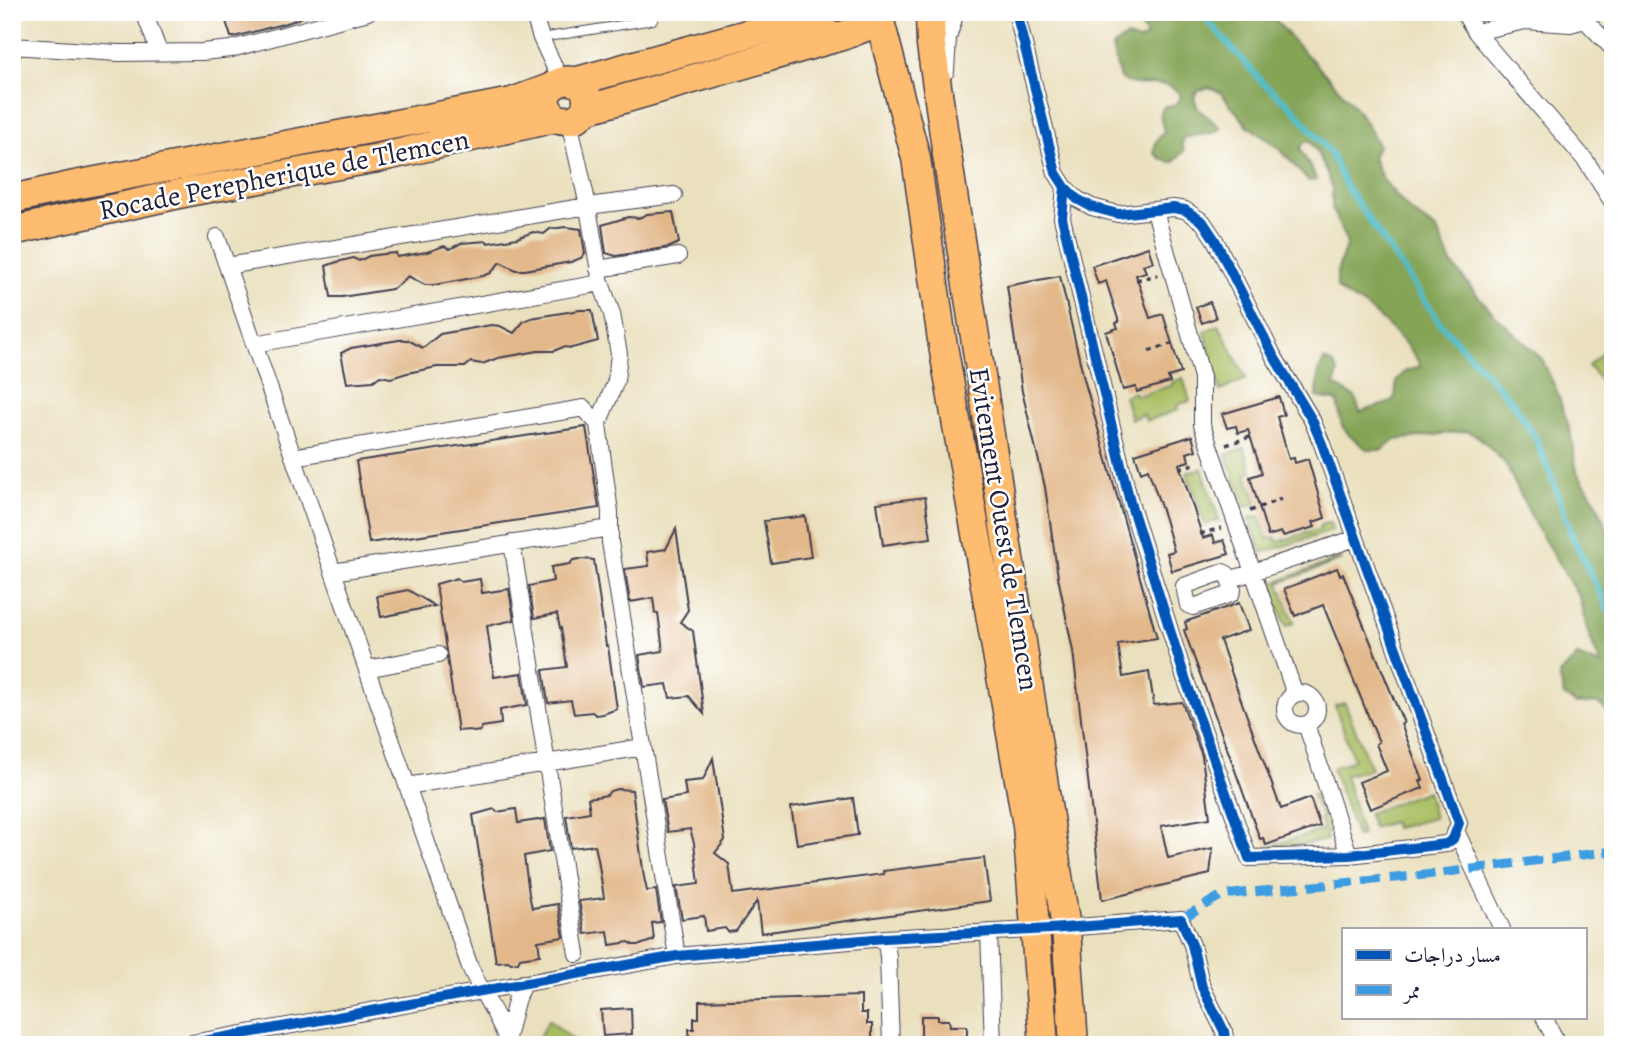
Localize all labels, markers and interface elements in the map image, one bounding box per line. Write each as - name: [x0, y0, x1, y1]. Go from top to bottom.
- street label: Rocade Perepherique de Tlemcen: [96, 120, 472, 230]
- street label: Evitement Ouest de Tlemcen: [960, 365, 1048, 693]
- legend: [1342, 928, 1586, 1018]
- text: مسار دراجات: [1404, 941, 1501, 969]
- text: ممر: [1402, 977, 1421, 1005]

